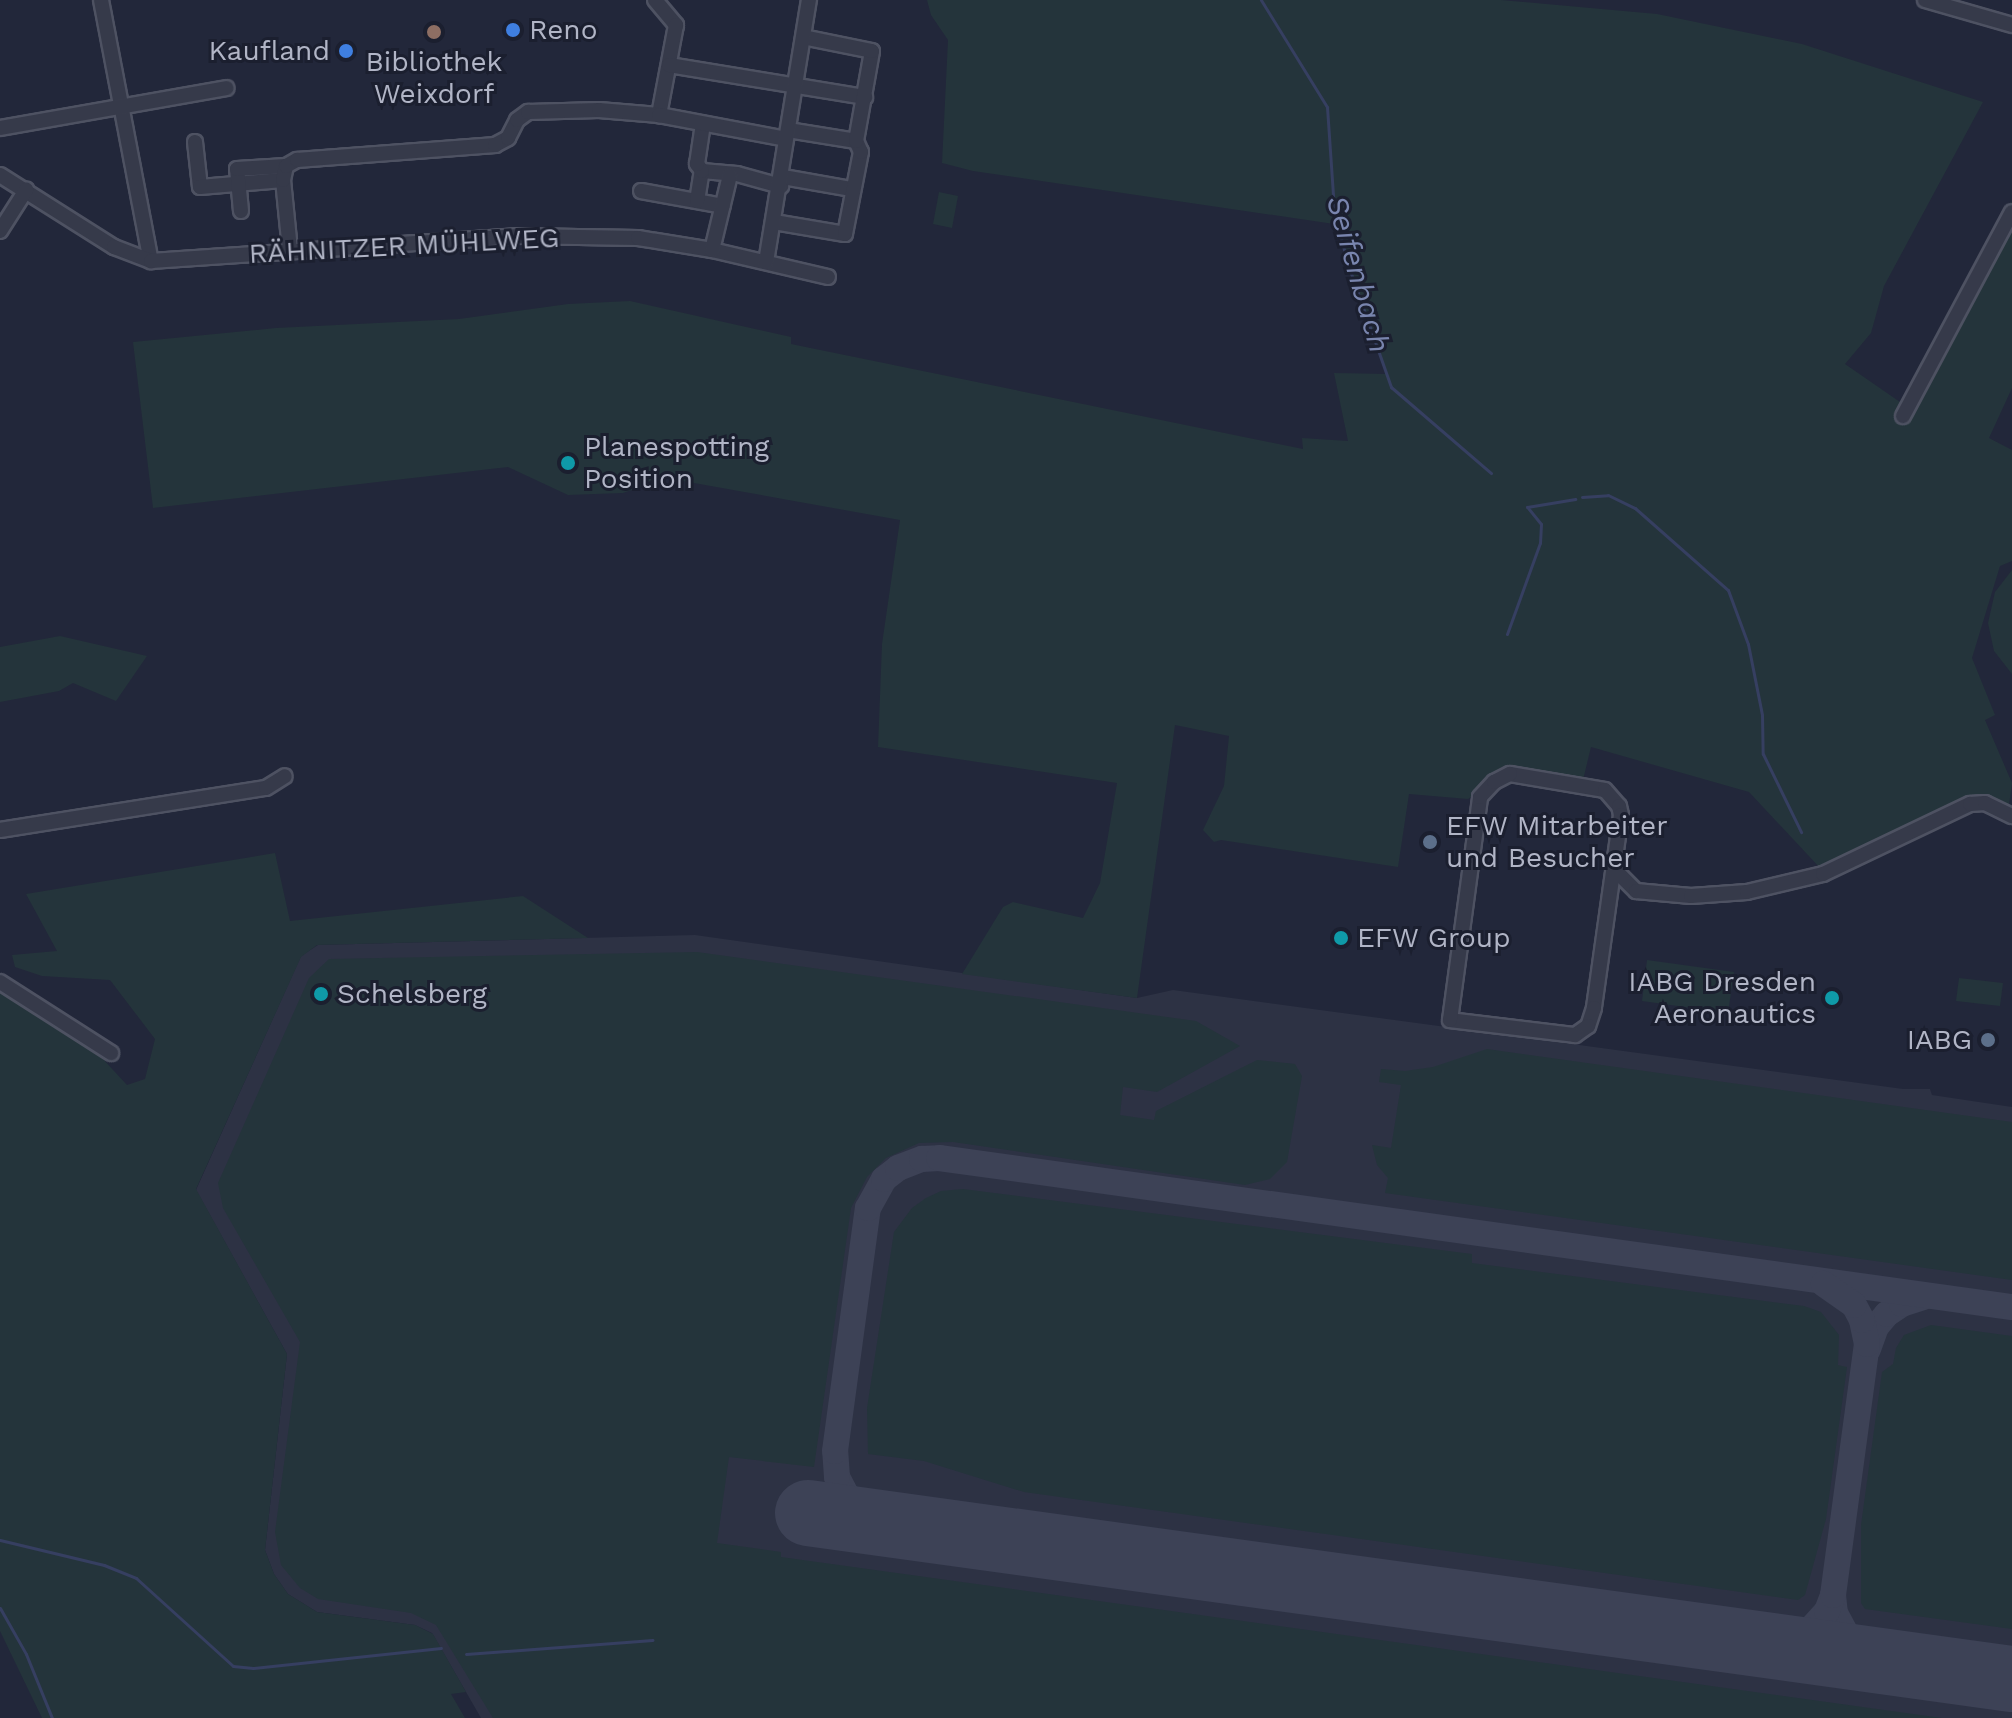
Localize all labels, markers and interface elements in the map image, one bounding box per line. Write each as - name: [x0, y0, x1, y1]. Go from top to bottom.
- place label: Reno: [529, 13, 597, 47]
- marker: Reno: [504, 21, 522, 39]
- marker: Bibliothek Weixdorf: [425, 23, 443, 41]
- place label: Kaufland: [209, 34, 330, 68]
- marker: Kaufland: [337, 42, 355, 60]
- place label: Bibliothek Weixdorf: [366, 45, 502, 111]
- water label: Seifenbach: [1318, 191, 1398, 357]
- street label: RÄHNITZER MÜHLWEG: [248, 221, 560, 271]
- place label: Planespotting Position: [584, 430, 769, 496]
- marker: Planespotting Position: [559, 454, 577, 472]
- place label: EFW Mitarbeiter und Besucher: [1446, 809, 1668, 875]
- marker: EFW Mitarbeiter und Besucher: [1421, 833, 1439, 851]
- place label: EFW Group: [1357, 921, 1511, 955]
- marker: EFW Group: [1332, 929, 1350, 947]
- place label: IABG Dresden Aeronautics: [1628, 965, 1816, 1031]
- place label: Schelsberg: [337, 977, 487, 1011]
- marker: Schelsberg: [312, 985, 330, 1003]
- marker: IABG Dresden Aeronautics: [1823, 989, 1841, 1007]
- place label: IABG: [1907, 1023, 1972, 1057]
- marker: IABG: [1979, 1031, 1997, 1049]

